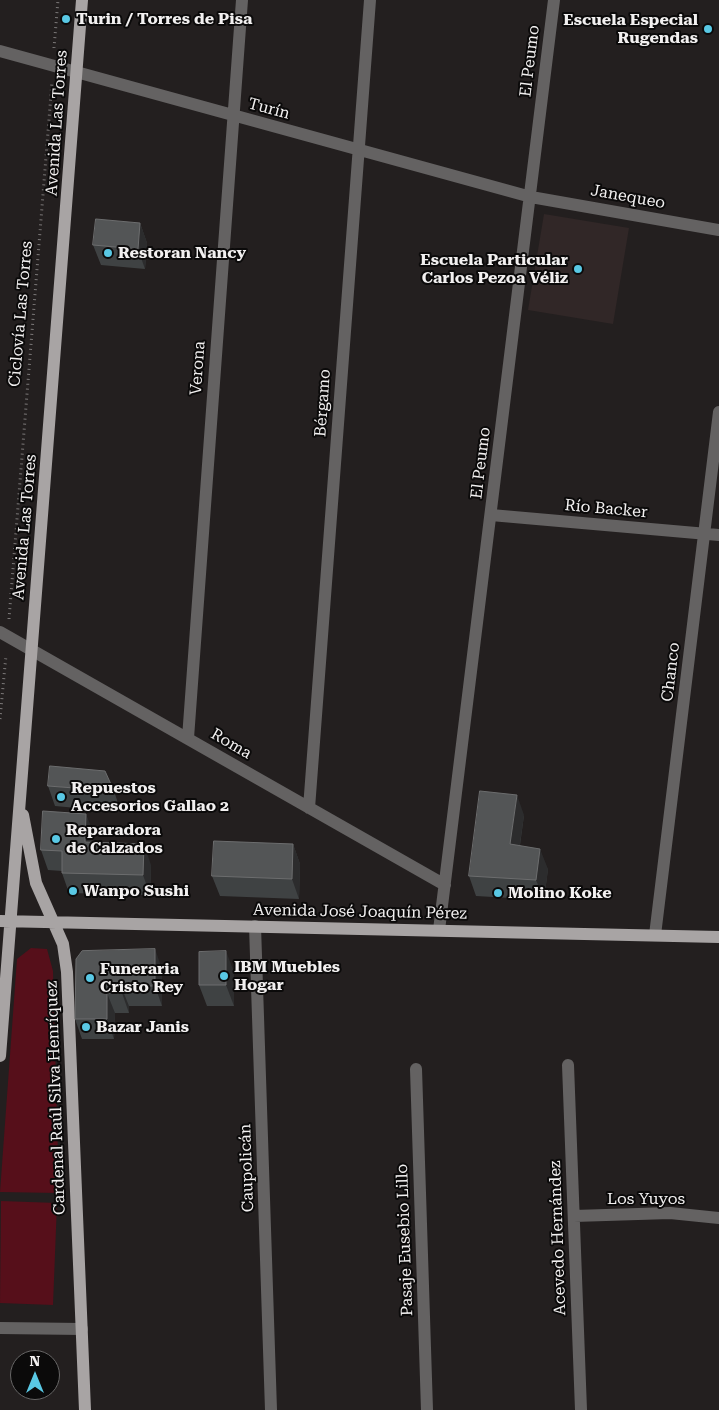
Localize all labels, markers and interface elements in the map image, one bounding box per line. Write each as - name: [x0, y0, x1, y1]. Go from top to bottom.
- place label: Turin / Torres de Pisa: [76, 9, 252, 29]
- place label: Escuela Especial Rugendas: [563, 10, 698, 48]
- marker: Turin / Torres de Pisa: [60, 13, 72, 25]
- marker: Escuela Especial Rugendas: [702, 23, 714, 35]
- street label: El Peumo: [516, 24, 544, 98]
- street label: Avenida Las Torres: [42, 49, 72, 197]
- street label: Turín: [246, 94, 292, 124]
- street label: Janequeo: [589, 181, 667, 213]
- street label: Ciclovía Las Torres: [5, 240, 37, 388]
- place label: Restoran Nancy: [118, 243, 246, 263]
- marker: Restoran Nancy: [102, 247, 114, 259]
- place label: Escuela Particular Carlos Pezoa Véliz: [420, 250, 568, 288]
- marker: Escuela Particular Carlos Pezoa Véliz: [572, 263, 584, 275]
- street label: Verona: [187, 340, 209, 396]
- street label: Bérgamo: [311, 368, 335, 438]
- street label: El Peumo: [467, 426, 495, 500]
- street label: Avenida Las Torres: [9, 453, 41, 601]
- street label: Río Backer: [564, 496, 648, 522]
- street label: Chanco: [658, 641, 684, 703]
- street label: Roma: [207, 725, 255, 763]
- place label: Repuestos Accesorios Gallao 2: [71, 778, 229, 816]
- marker: Repuestos Accesorios Gallao 2: [55, 791, 67, 803]
- place label: Reparadora de Calzados: [66, 820, 163, 858]
- marker: Reparadora de Calzados: [50, 833, 62, 845]
- place label: Wanpo Sushi: [83, 881, 189, 901]
- place label: Molino Koke: [508, 883, 612, 903]
- marker: Wanpo Sushi: [67, 885, 79, 897]
- marker: Molino Koke: [492, 887, 504, 899]
- street label: Avenida José Joaquín Pérez: [253, 901, 467, 923]
- place label: IBM Muebles Hogar: [234, 957, 340, 995]
- place label: Funeraria Cristo Rey: [100, 959, 183, 997]
- marker: IBM Muebles Hogar: [218, 970, 230, 982]
- marker: Funeraria Cristo Rey: [84, 972, 96, 984]
- street label: Cardenal Raúl Silva Henríquez: [42, 981, 70, 1215]
- place label: Bazar Janis: [96, 1017, 189, 1037]
- marker: Bazar Janis: [80, 1021, 92, 1033]
- street label: Caupolicán: [236, 1124, 258, 1212]
- street label: Acevedo Hernández: [546, 1160, 570, 1316]
- street label: Pasaje Eusebio Lillo: [393, 1163, 417, 1317]
- street label: Los Yuyos: [607, 1189, 685, 1209]
- north arrow: [10, 1350, 60, 1400]
- text: N: [30, 1353, 40, 1369]

